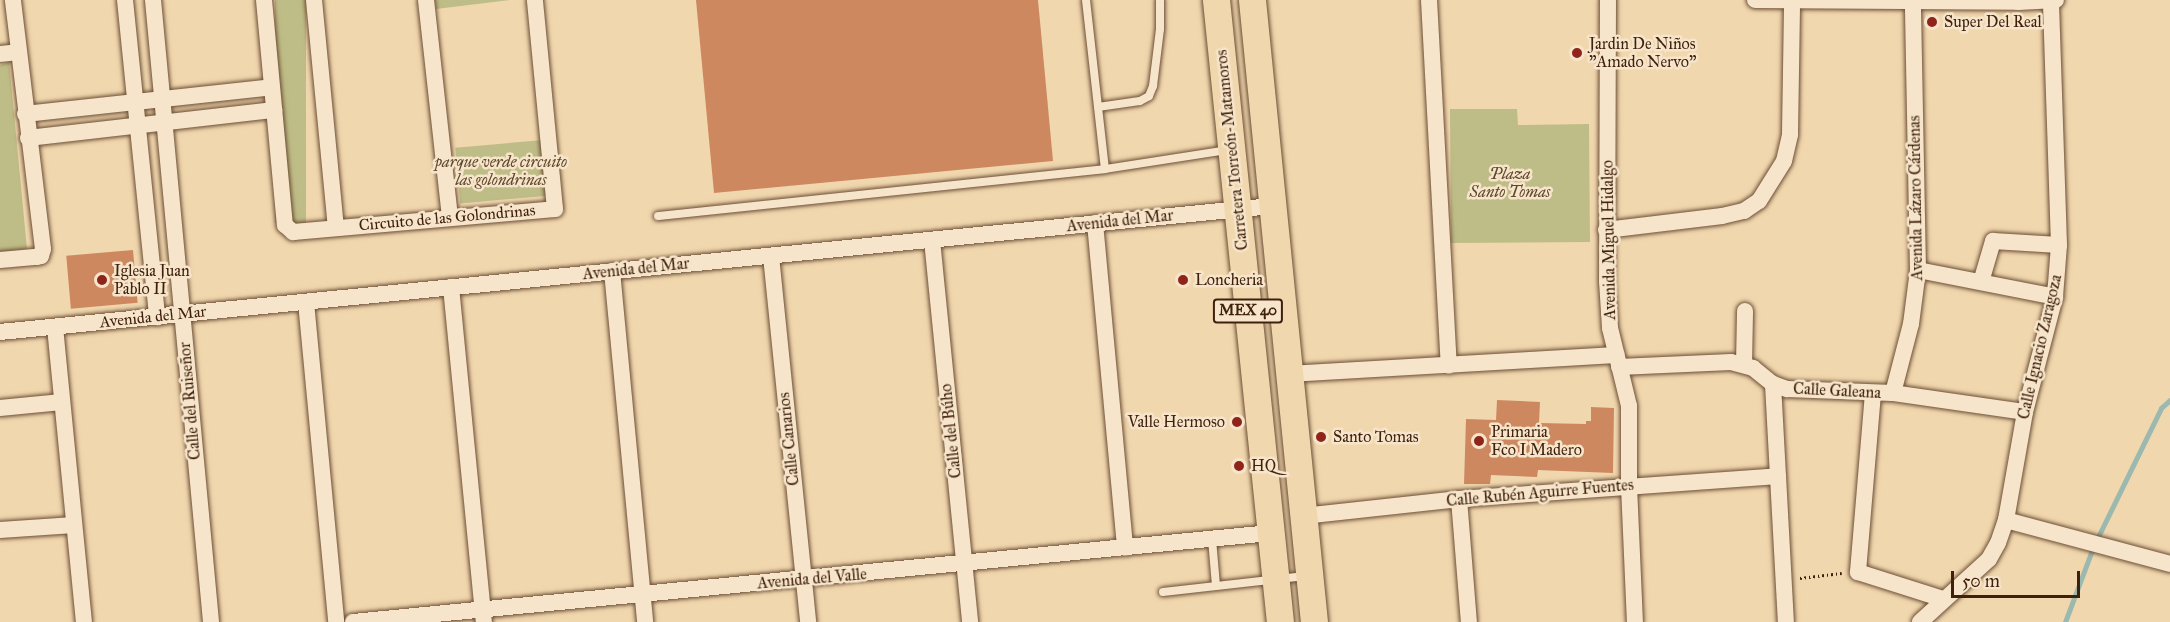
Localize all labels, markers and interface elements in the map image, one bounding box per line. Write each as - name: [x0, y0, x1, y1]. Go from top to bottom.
- place label: Super Del Real: [1944, 12, 2042, 32]
- marker: Super Del Real: [1925, 15, 1939, 29]
- place label: Jardin De Niños "Amado Nervo": [1589, 34, 1696, 72]
- marker: Jardin De Niños "Amado Nervo": [1570, 46, 1584, 60]
- street label: Carretera Torreón-Matamoros: [1212, 49, 1252, 251]
- street label: Avenida Lázaro Cárdenas: [1905, 115, 1927, 281]
- park label: parque verde circuito las golondrinas: [435, 152, 567, 190]
- street label: Avenida Miguel Hidalgo: [1598, 160, 1620, 320]
- park label: Plaza Santo Tomas: [1470, 164, 1550, 202]
- street label: Circuito de las Golondrinas: [358, 201, 536, 235]
- street label: Avenida del Mar: [1066, 206, 1174, 236]
- street label: Avenida del Mar: [582, 254, 690, 284]
- place label: Iglesia Juan Pablo II: [114, 261, 190, 299]
- place label: Loncheria: [1195, 270, 1263, 290]
- marker: Iglesia Juan Pablo II: [95, 273, 109, 287]
- marker: Loncheria: [1176, 273, 1190, 287]
- street label: Calle Ignacio Zaragoza: [2014, 273, 2066, 421]
- road number: MEX 40: [1212, 299, 1284, 323]
- street label: Avenida del Mar: [99, 302, 207, 332]
- street label: Calle del Ruiseñor: [175, 341, 205, 461]
- street label: Calle Galeana: [1793, 379, 1881, 403]
- street label: Calle del Búho: [936, 383, 966, 479]
- street label: Calle Canarios: [775, 391, 803, 487]
- place label: Valle Hermoso: [1128, 412, 1225, 432]
- marker: Valle Hermoso: [1230, 415, 1244, 429]
- place label: Primaria Fco I Madero: [1491, 422, 1582, 460]
- place label: Santo Tomas: [1333, 427, 1419, 447]
- marker: Santo Tomas: [1314, 430, 1328, 444]
- marker: Primaria Fco I Madero: [1472, 434, 1486, 448]
- place label: HQ: [1251, 456, 1276, 476]
- marker: HQ: [1232, 459, 1246, 473]
- street label: Calle Rubén Aguirre Fuentes: [1445, 475, 1635, 511]
- scale bar: [1954, 559, 2083, 597]
- street label: Avenida del Valle: [756, 565, 868, 593]
- text: 50 m: [1962, 570, 2000, 592]

